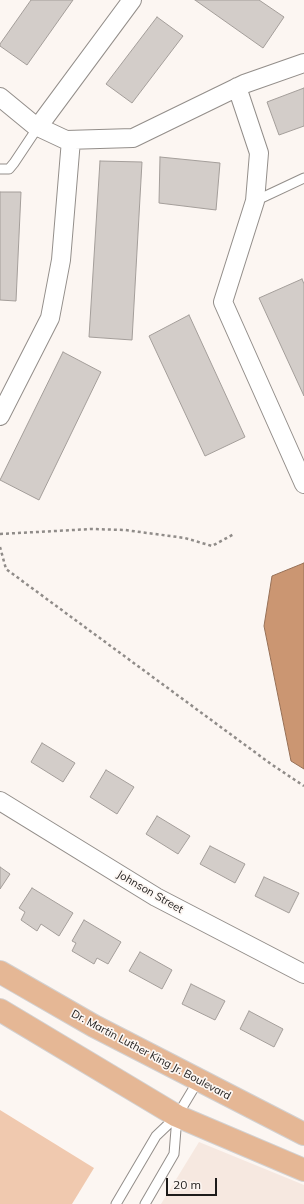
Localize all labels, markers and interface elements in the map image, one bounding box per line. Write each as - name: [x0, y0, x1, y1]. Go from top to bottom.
- street label: Johnson Street: [115, 868, 185, 916]
- street label: Dr. Martin Luther King Jr. Boulevard: [69, 1007, 233, 1103]
- scale bar: [168, 1170, 219, 1196]
- text: 20 m: [173, 1177, 201, 1192]

